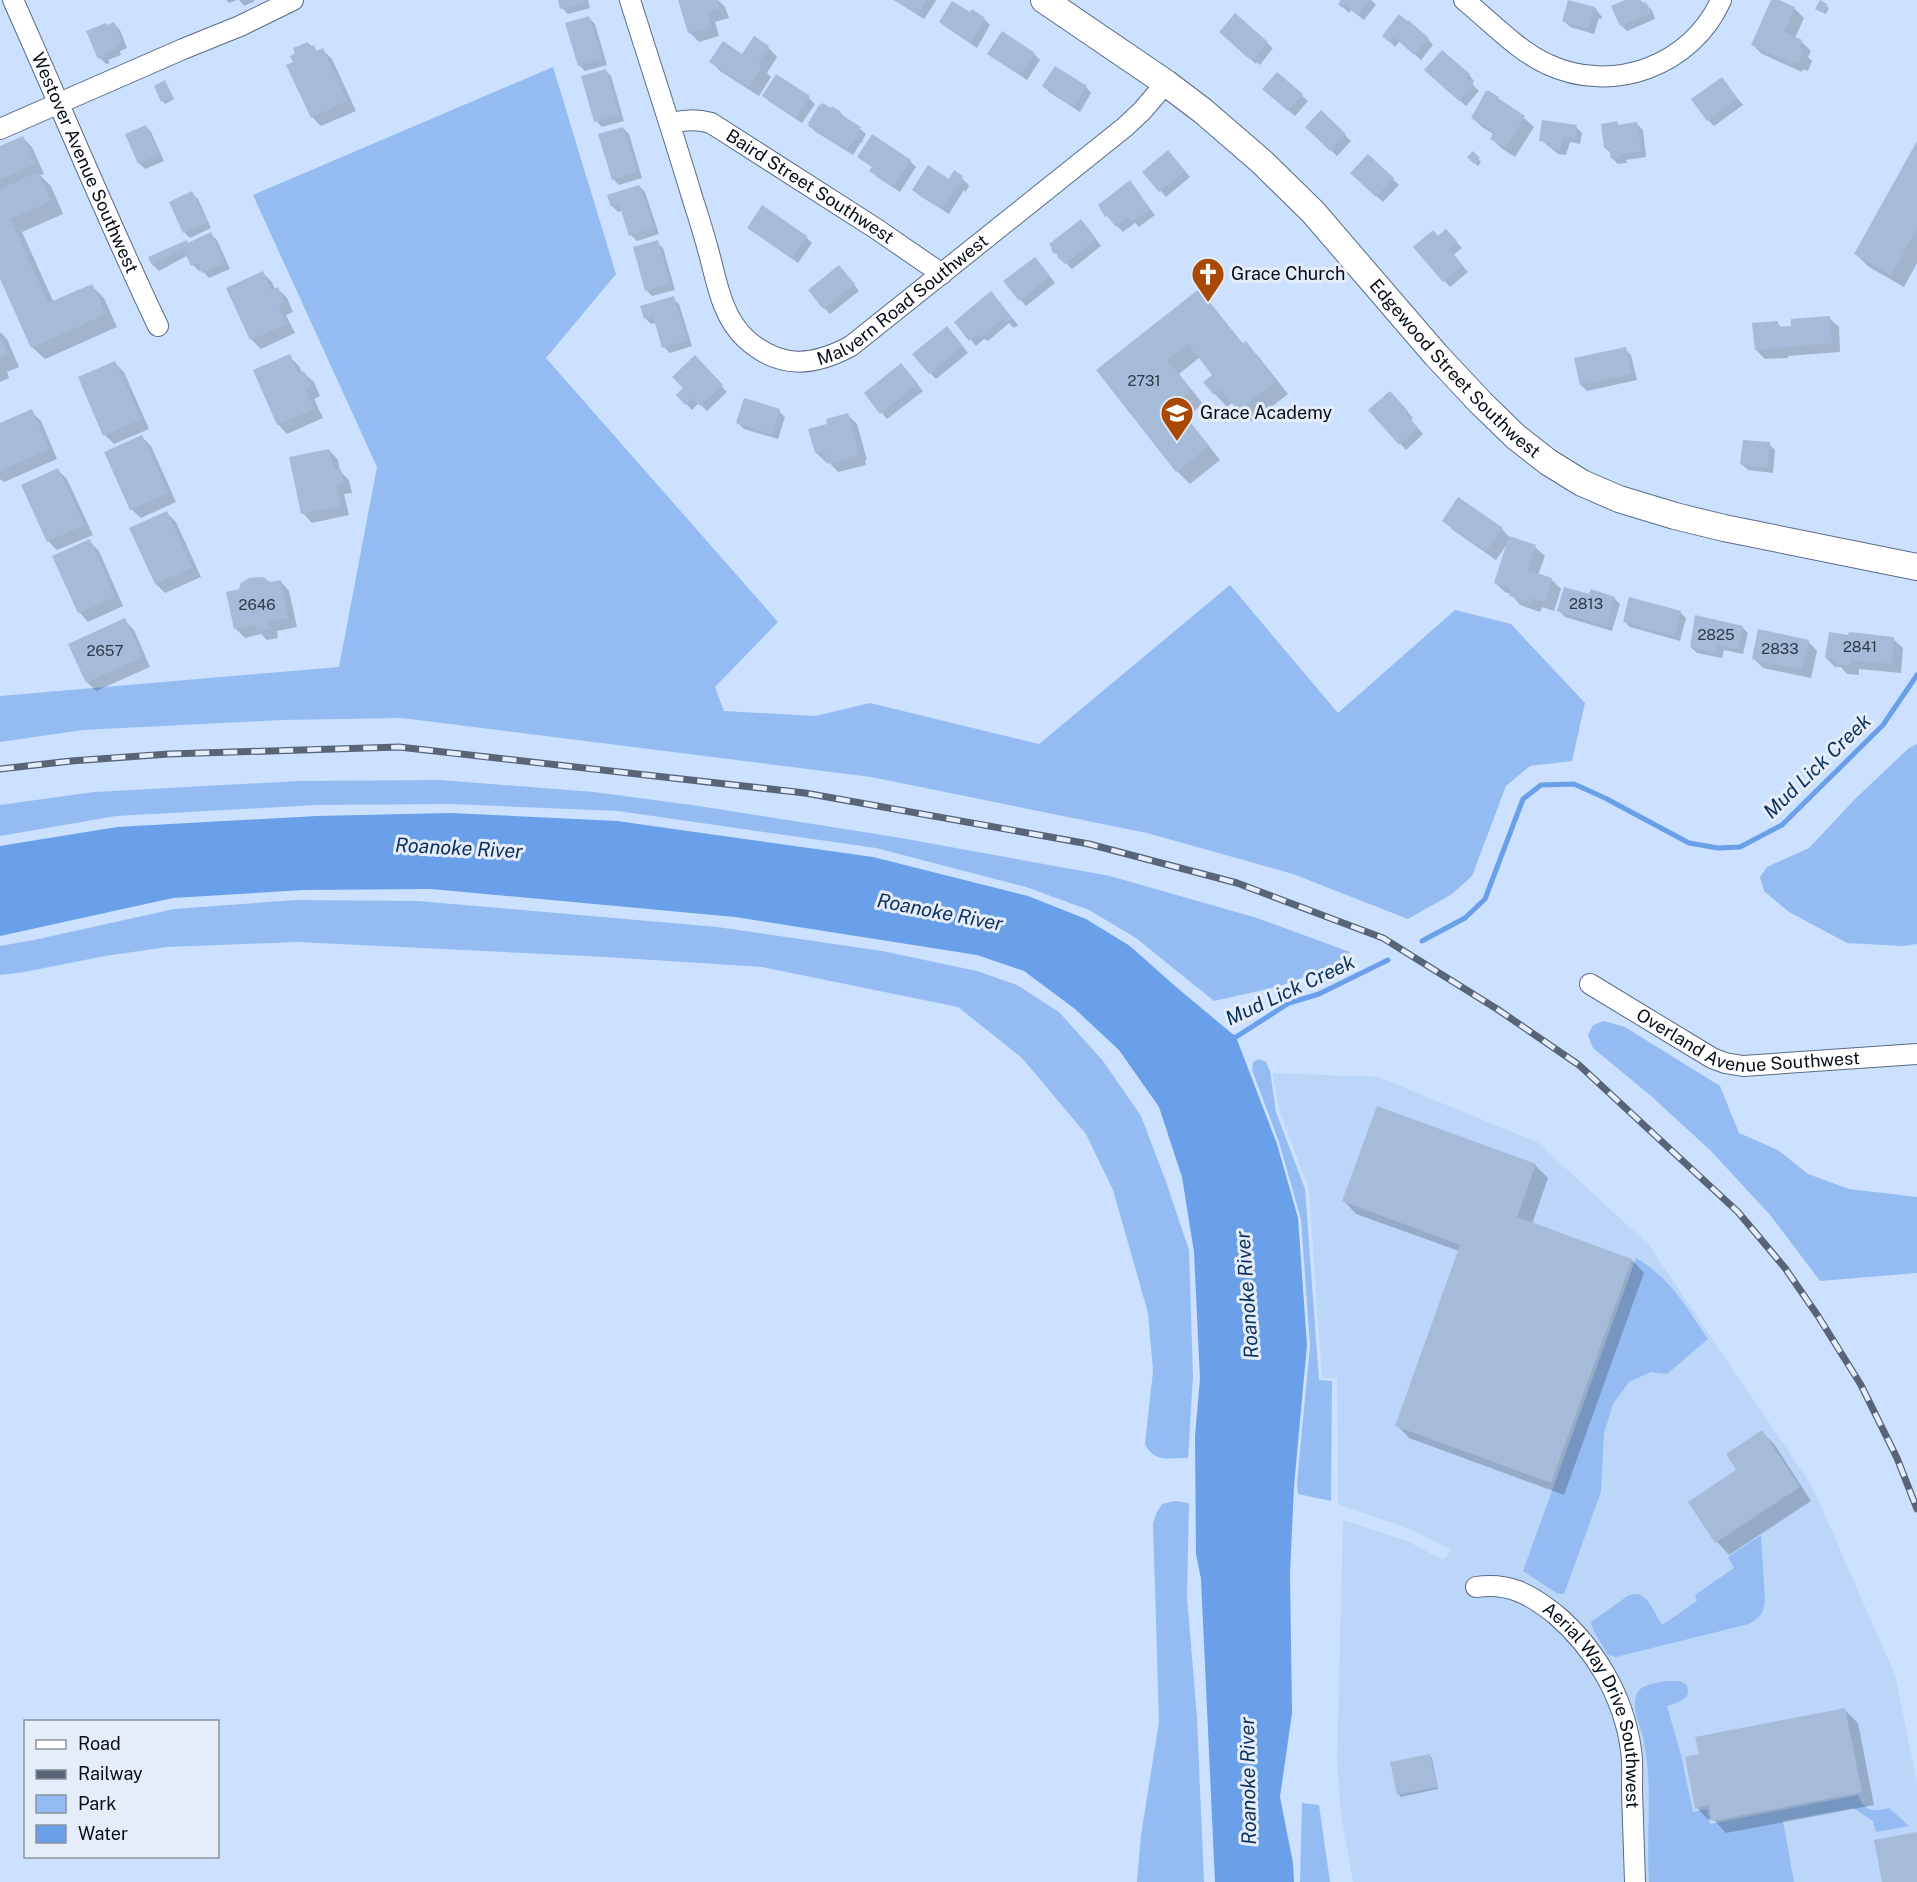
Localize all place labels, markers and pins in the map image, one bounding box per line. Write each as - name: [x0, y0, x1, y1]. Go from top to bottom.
- church icon: Grace Church: [1190, 256, 1226, 303]
- place label: Grace Church: [1231, 263, 1345, 284]
- school or university icon: Grace Academy: [1159, 395, 1195, 442]
- place label: Grace Academy: [1200, 402, 1332, 423]

